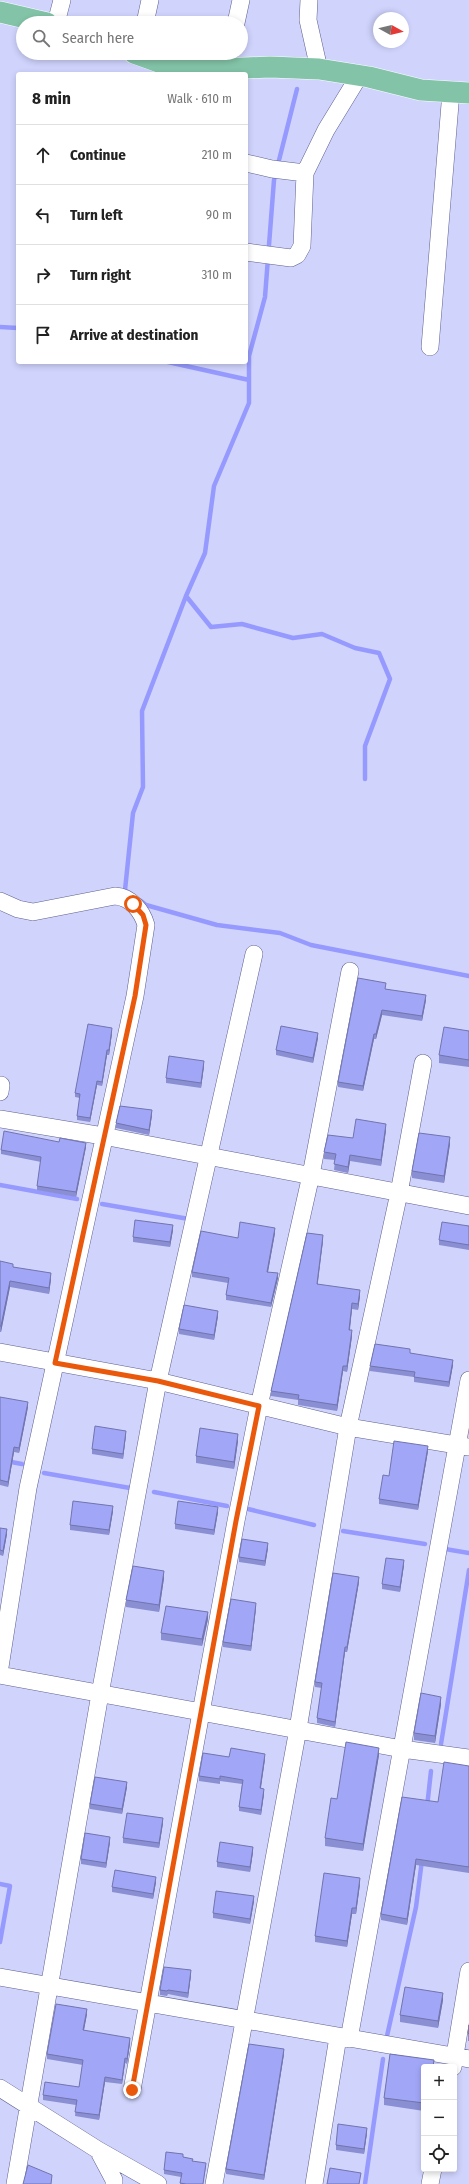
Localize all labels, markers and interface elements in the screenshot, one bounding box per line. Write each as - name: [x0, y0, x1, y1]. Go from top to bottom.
- north arrow: [373, 12, 409, 48]
- search box: [16, 16, 248, 60]
- icon: search: [30, 27, 52, 49]
- text: Search here: [62, 29, 134, 47]
- text: 8 min: [32, 88, 71, 109]
- text: Walk · 610 m: [167, 91, 232, 106]
- icon: ahead: [32, 144, 54, 166]
- text: Continue: [70, 146, 126, 164]
- text: 210 m: [202, 147, 232, 162]
- icon: left: [32, 204, 54, 226]
- text: Turn left: [70, 206, 123, 224]
- text: 90 m: [206, 207, 232, 222]
- icon: right: [32, 264, 54, 286]
- text: Turn right: [70, 266, 131, 284]
- text: 310 m: [202, 267, 232, 282]
- icon: arrive: [32, 324, 54, 346]
- text: Arrive at destination: [70, 326, 198, 344]
- route start: [124, 895, 142, 913]
- map controls: [421, 2064, 457, 2172]
- button: +: [421, 2064, 457, 2100]
- route end: [123, 2081, 141, 2099]
- button: −: [421, 2100, 457, 2136]
- button: locate: [421, 2136, 457, 2172]

